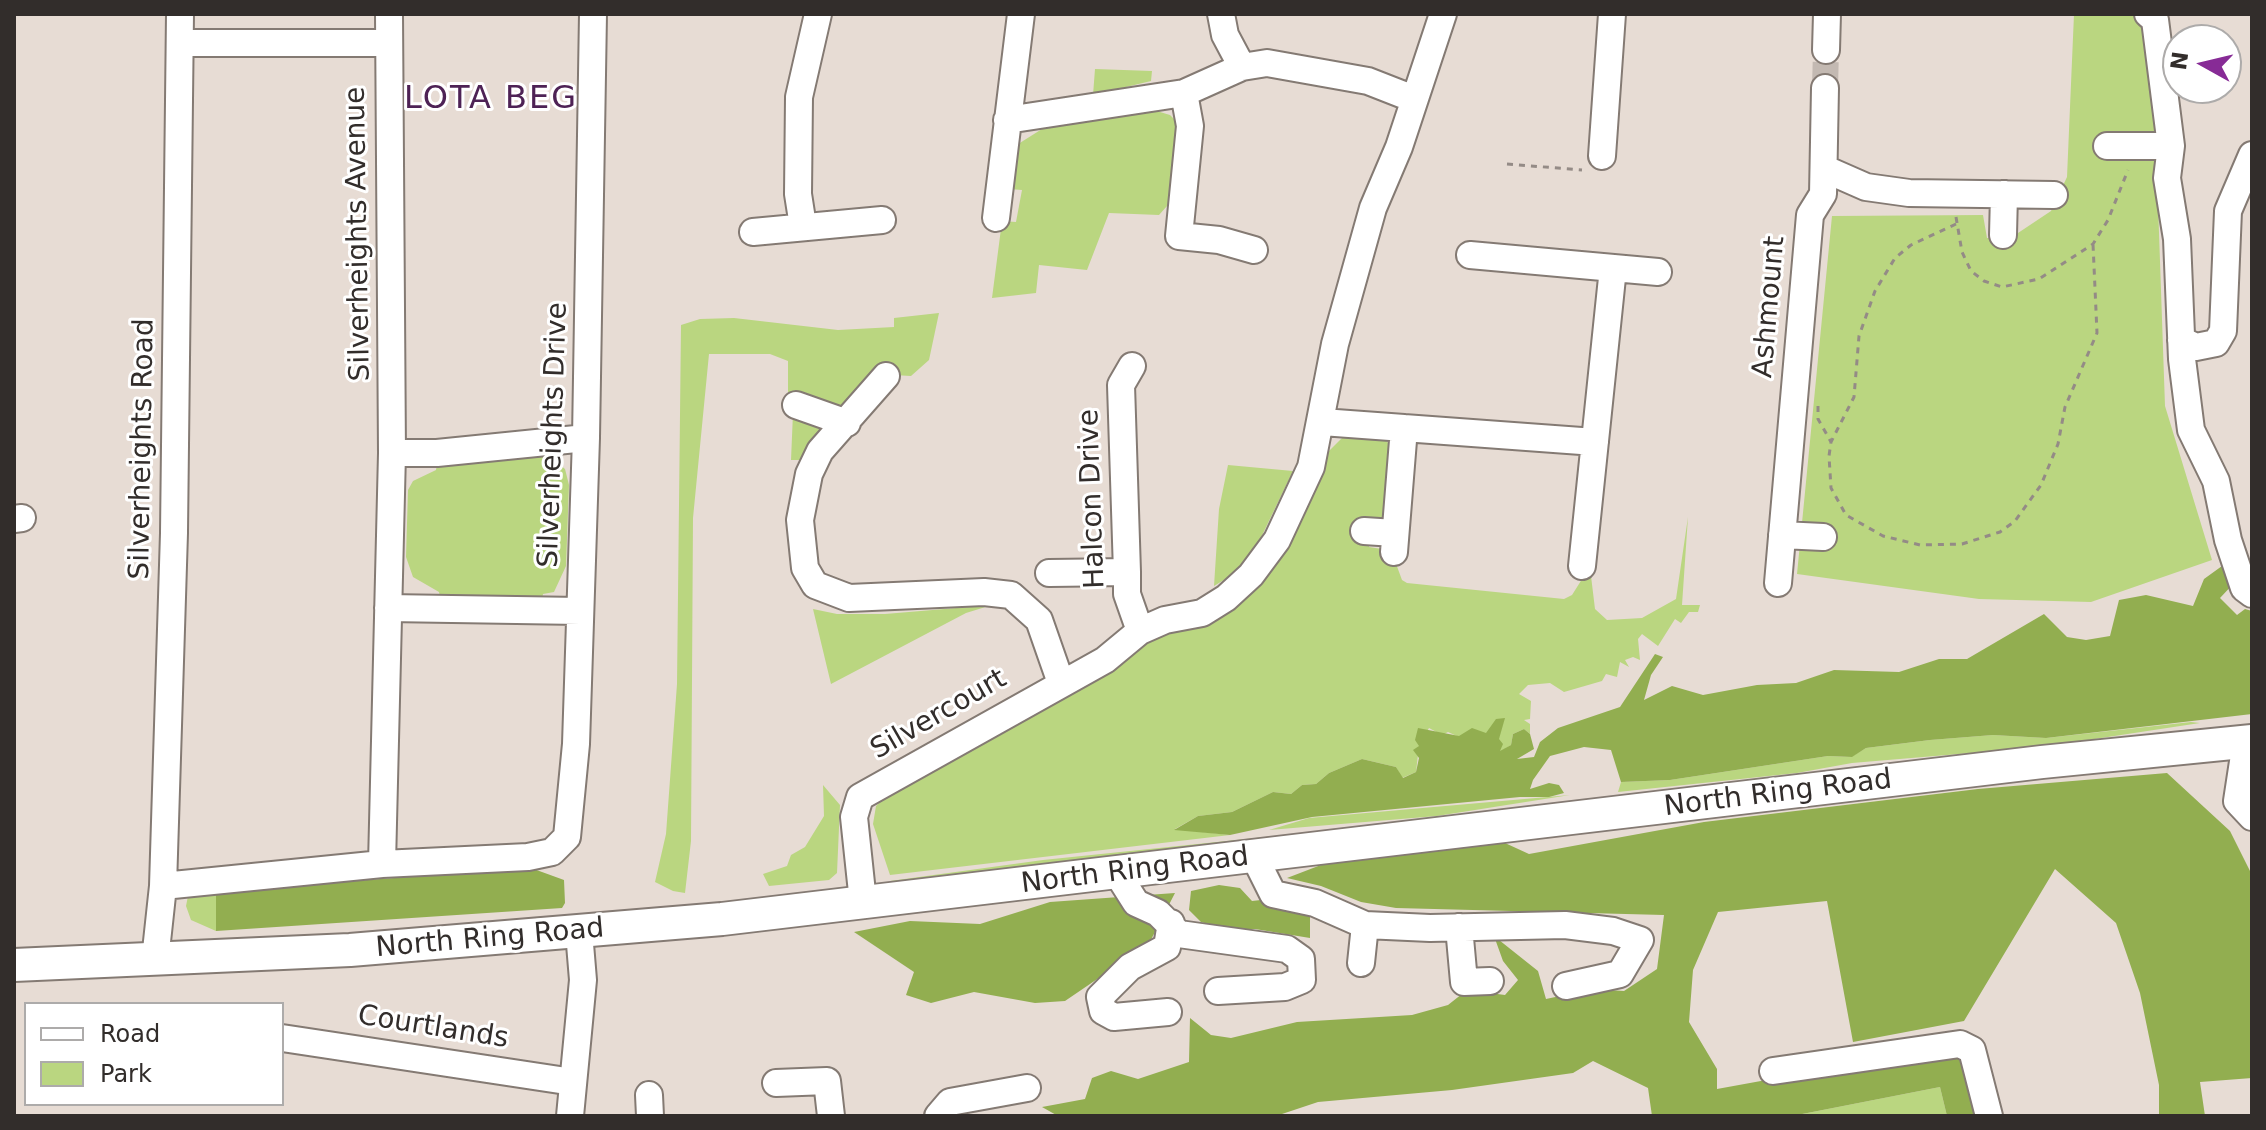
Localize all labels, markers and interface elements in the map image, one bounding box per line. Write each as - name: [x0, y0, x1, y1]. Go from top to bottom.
- north arrow: [2162, 24, 2242, 104]
- text: N: [2166, 50, 2193, 72]
- district label: LOTA BEG: [404, 81, 578, 119]
- street label: Silverheights Avenue: [340, 86, 378, 382]
- street label: Ashmount: [1747, 235, 1793, 379]
- street label: Silverheights Drive: [533, 302, 575, 568]
- street label: Silverheights Road: [124, 318, 162, 580]
- street label: Halcon Drive: [1073, 409, 1113, 589]
- street label: Silvercourt: [865, 663, 1013, 767]
- street label: North Ring Road: [1662, 763, 1894, 825]
- street label: North Ring Road: [1019, 840, 1251, 902]
- street label: North Ring Road: [374, 912, 606, 966]
- street label: Courtlands: [355, 1000, 511, 1056]
- legend: [24, 1002, 284, 1106]
- text: Road: [100, 1020, 160, 1048]
- text: Park: [100, 1060, 152, 1088]

